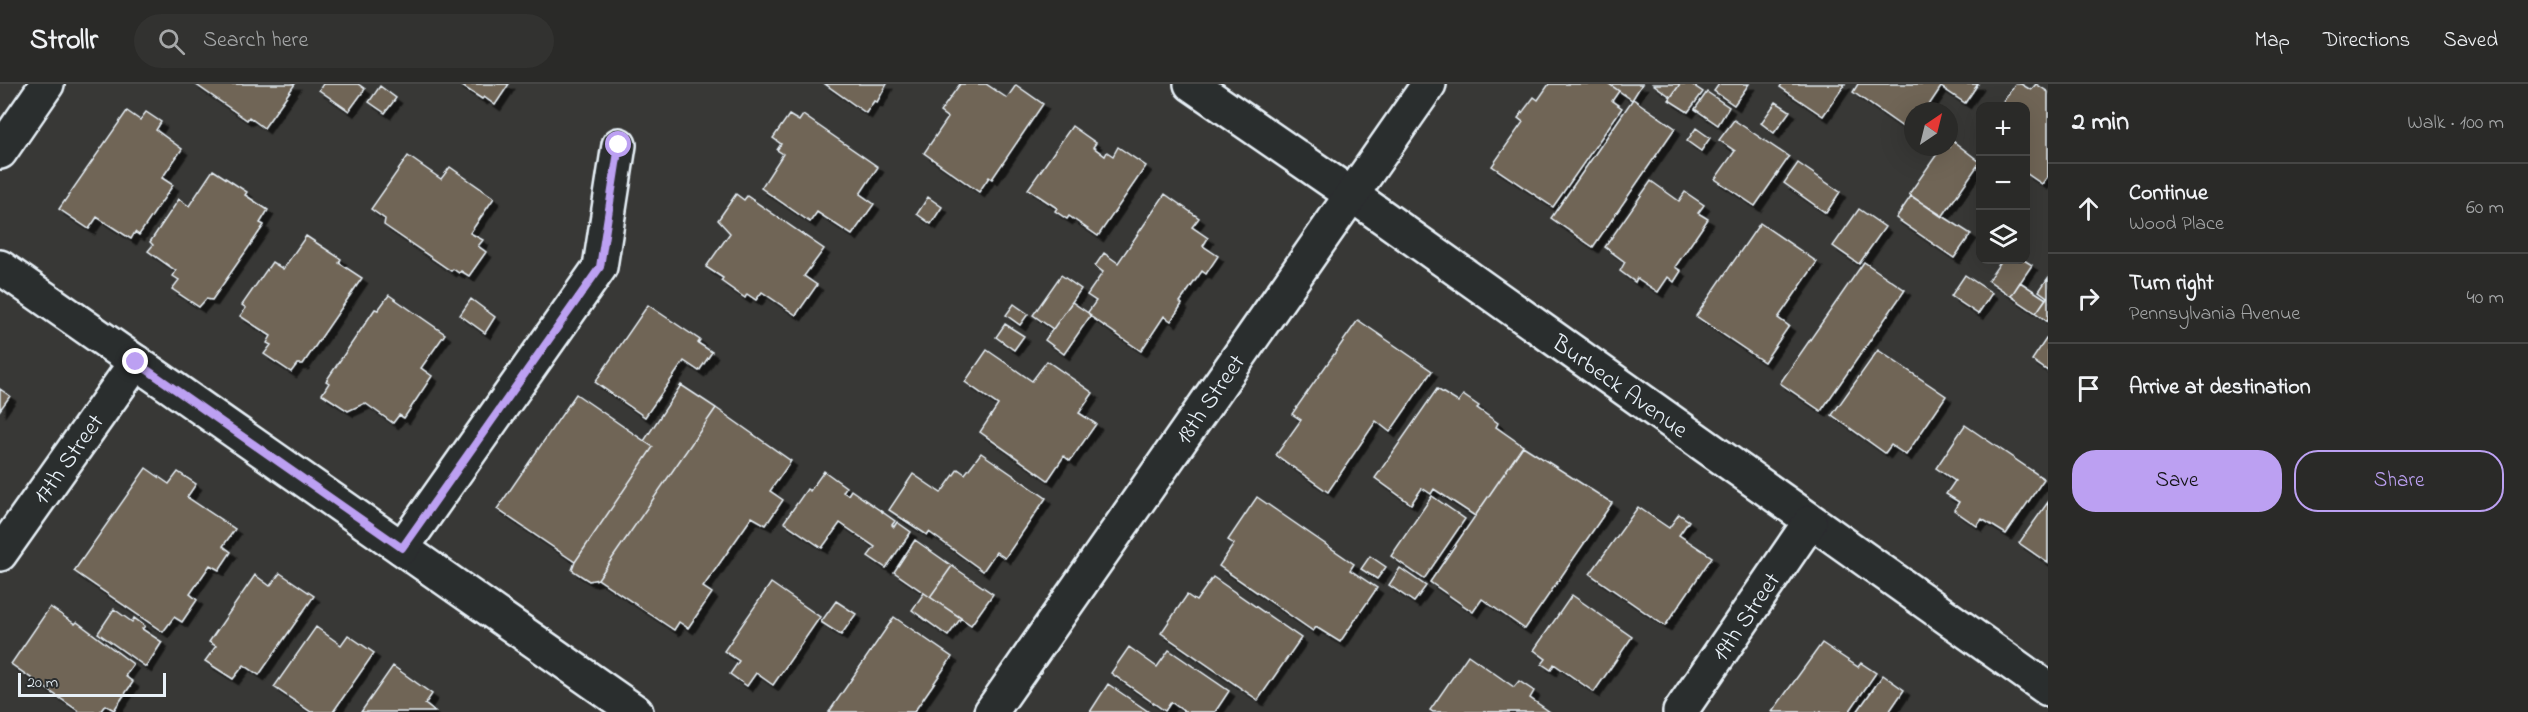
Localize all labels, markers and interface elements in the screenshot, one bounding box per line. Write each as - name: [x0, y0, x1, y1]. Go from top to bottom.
- search box: [134, 14, 554, 68]
- text: Strollr: [30, 21, 98, 62]
- icon: search: [155, 25, 188, 58]
- text: Search here: [203, 25, 308, 57]
- text: Map: [2254, 26, 2290, 56]
- text: Directions: [2323, 26, 2410, 56]
- text: Saved: [2443, 26, 2498, 56]
- north arrow: [1904, 102, 1958, 156]
- map controls: [1976, 102, 2030, 264]
- button: +: [1976, 102, 2030, 156]
- text: 2 min: [2072, 104, 2129, 142]
- text: Walk · 100 m: [2407, 109, 2504, 138]
- route start: [605, 131, 631, 157]
- button: −: [1976, 156, 2030, 210]
- text: Continue: [2129, 178, 2208, 210]
- icon: ahead: [2072, 192, 2105, 225]
- text: 60 m: [2466, 194, 2504, 223]
- button: layers: [1976, 210, 2030, 264]
- text: Wood Place: [2129, 210, 2224, 239]
- text: Turn right: [2129, 268, 2214, 300]
- icon: right: [2072, 282, 2105, 315]
- text: 40 m: [2467, 284, 2504, 313]
- text: Pennsylvania Avenue: [2129, 300, 2300, 329]
- street label: Burbeck Avenue: [1543, 327, 1695, 448]
- route end: [122, 348, 148, 374]
- street label: 18th Street: [1168, 348, 1255, 452]
- icon: arrive: [2072, 372, 2105, 405]
- text: Arrive at destination: [2129, 372, 2311, 404]
- street label: 17th Street: [25, 408, 114, 512]
- button: Save: [2072, 450, 2282, 512]
- button: Share: [2294, 450, 2504, 512]
- street label: 19th Street: [1705, 566, 1791, 669]
- scale bar: [18, 670, 166, 698]
- text: 20 m: [27, 671, 58, 695]

